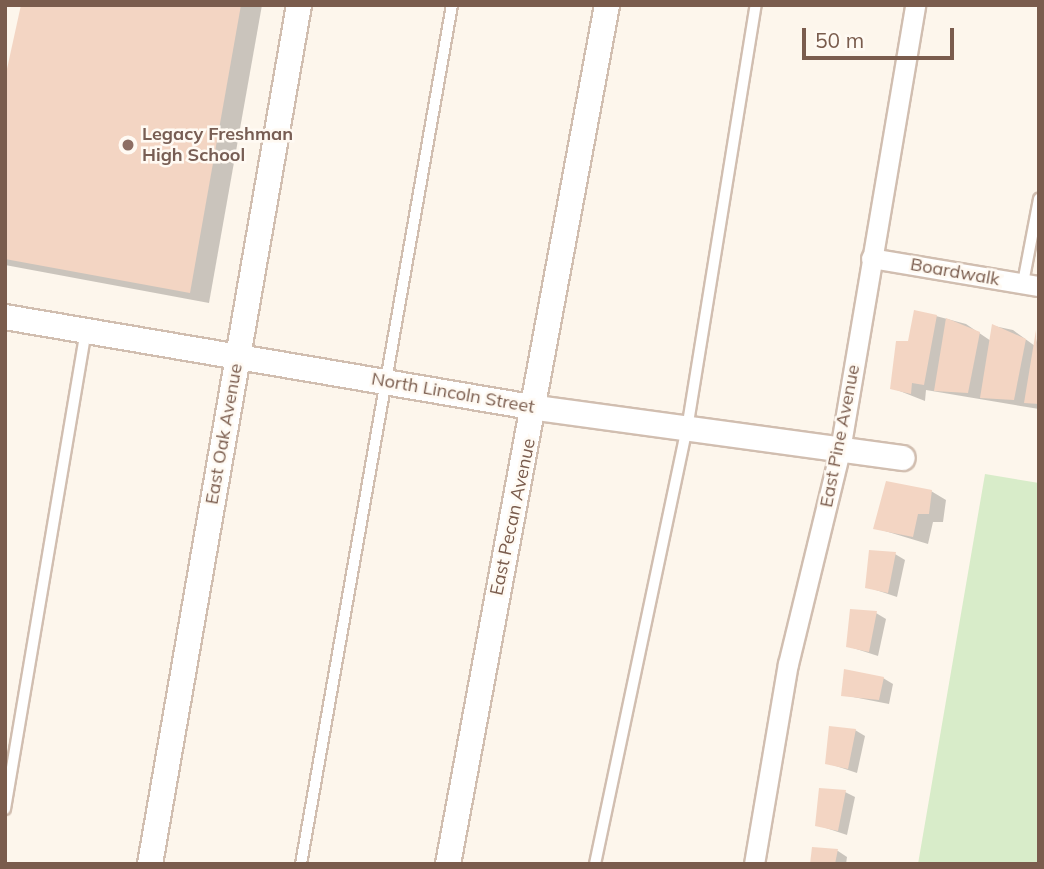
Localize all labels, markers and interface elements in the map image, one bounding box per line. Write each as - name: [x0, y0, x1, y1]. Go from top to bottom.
- scale bar: [806, 14, 958, 58]
- text: 50 m: [815, 27, 864, 53]
- place label: Legacy Freshman High School: [142, 124, 293, 166]
- marker: Legacy Freshman High School: [120, 137, 136, 153]
- street label: Boardwalk: [909, 254, 1001, 290]
- street label: East Oak Avenue: [201, 362, 247, 506]
- street label: East Pine Avenue: [816, 363, 864, 509]
- street label: North Lincoln Street: [370, 368, 536, 418]
- street label: East Pecan Avenue: [486, 437, 540, 597]

